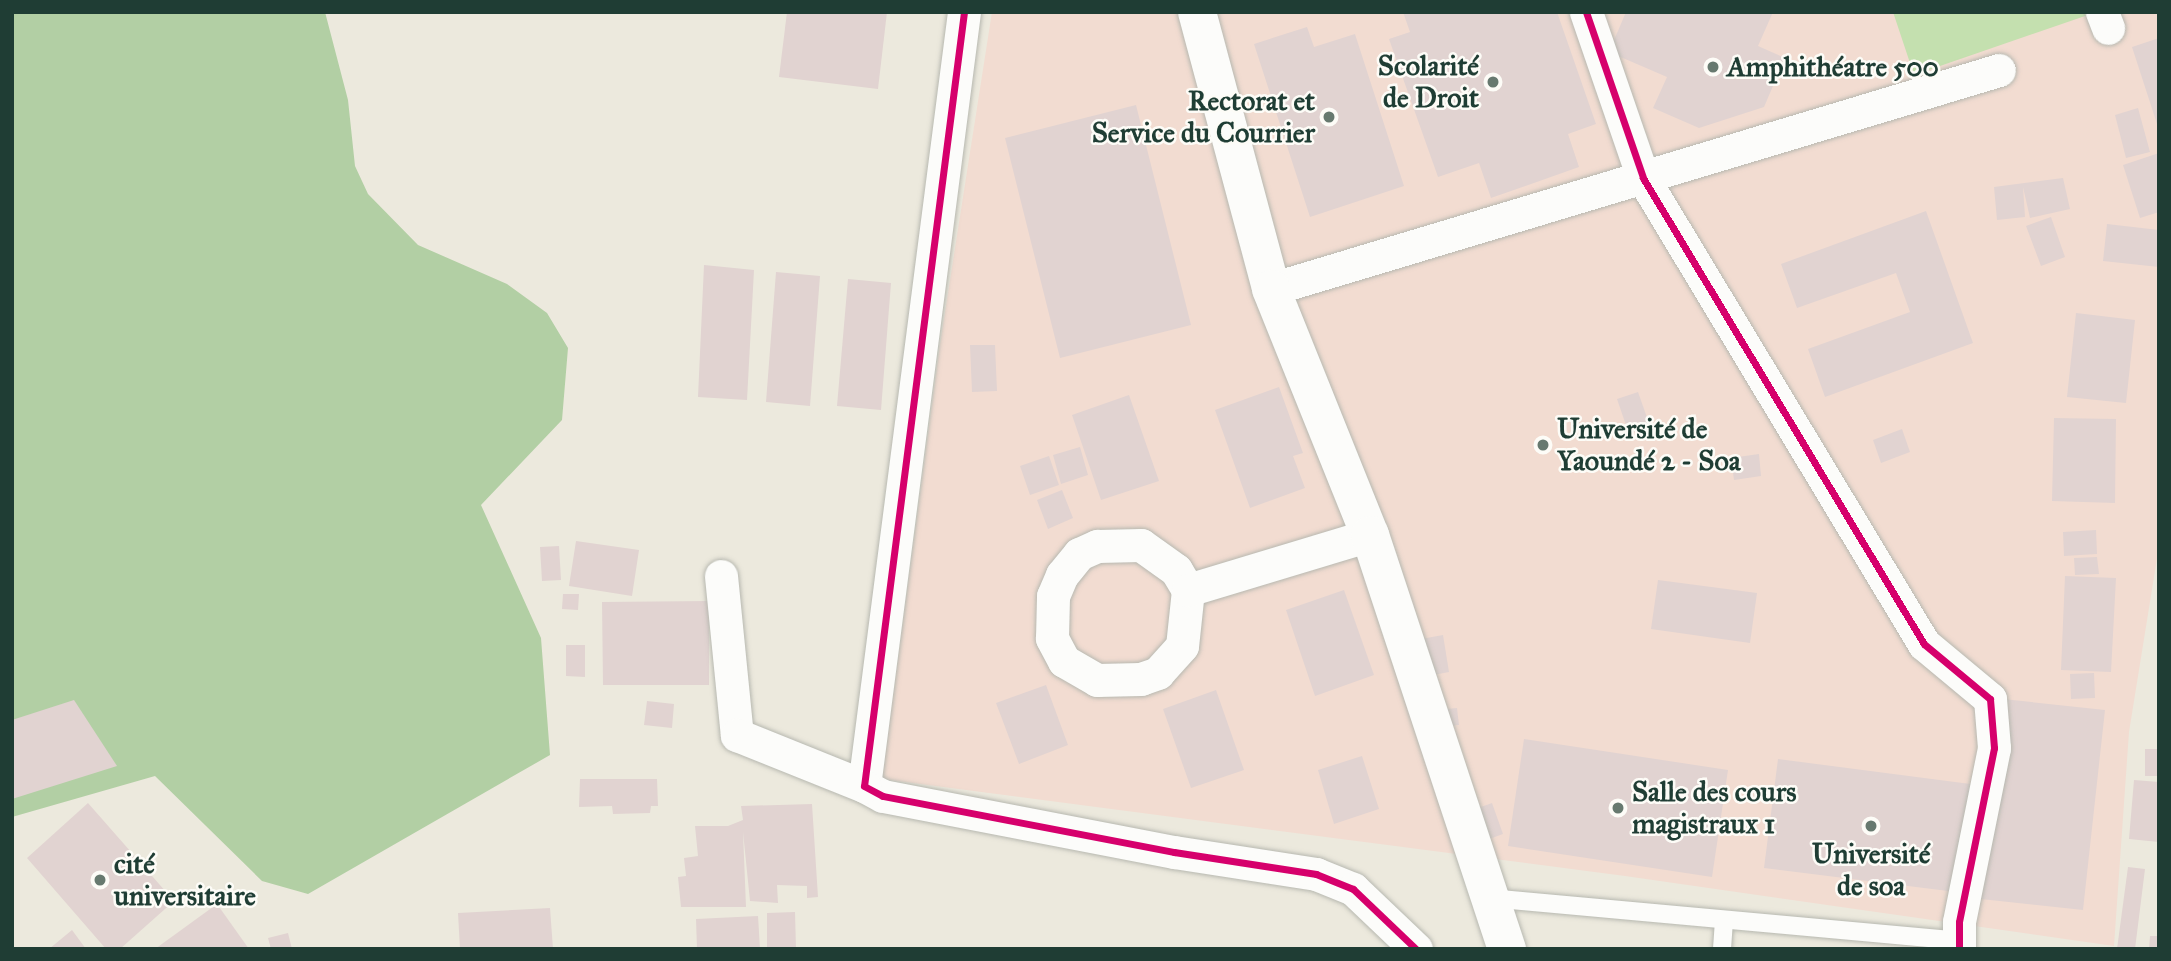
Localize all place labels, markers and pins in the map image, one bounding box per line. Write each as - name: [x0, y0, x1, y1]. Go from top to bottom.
- place label: Scolarité de Droit: [1378, 49, 1479, 115]
- place label: Amphithéatre 500: [1727, 50, 1939, 84]
- marker: Amphithéatre 500: [1705, 59, 1721, 75]
- marker: Scolarité de Droit: [1485, 74, 1501, 90]
- place label: Rectorat et Service du Courrier: [1092, 84, 1315, 150]
- marker: Rectorat et Service du Courrier: [1321, 109, 1337, 125]
- place label: Université de Yaoundé 2 - Soa: [1557, 412, 1741, 478]
- marker: Université de Yaoundé 2 - Soa: [1535, 437, 1551, 453]
- place label: Salle des cours magistraux 1: [1632, 775, 1796, 841]
- marker: Salle des cours magistraux 1: [1610, 800, 1626, 816]
- marker: Université de soa: [1863, 818, 1879, 834]
- place label: Université de soa: [1812, 837, 1930, 903]
- place label: cité universitaire: [114, 847, 256, 913]
- marker: cité universitaire: [92, 872, 108, 888]

